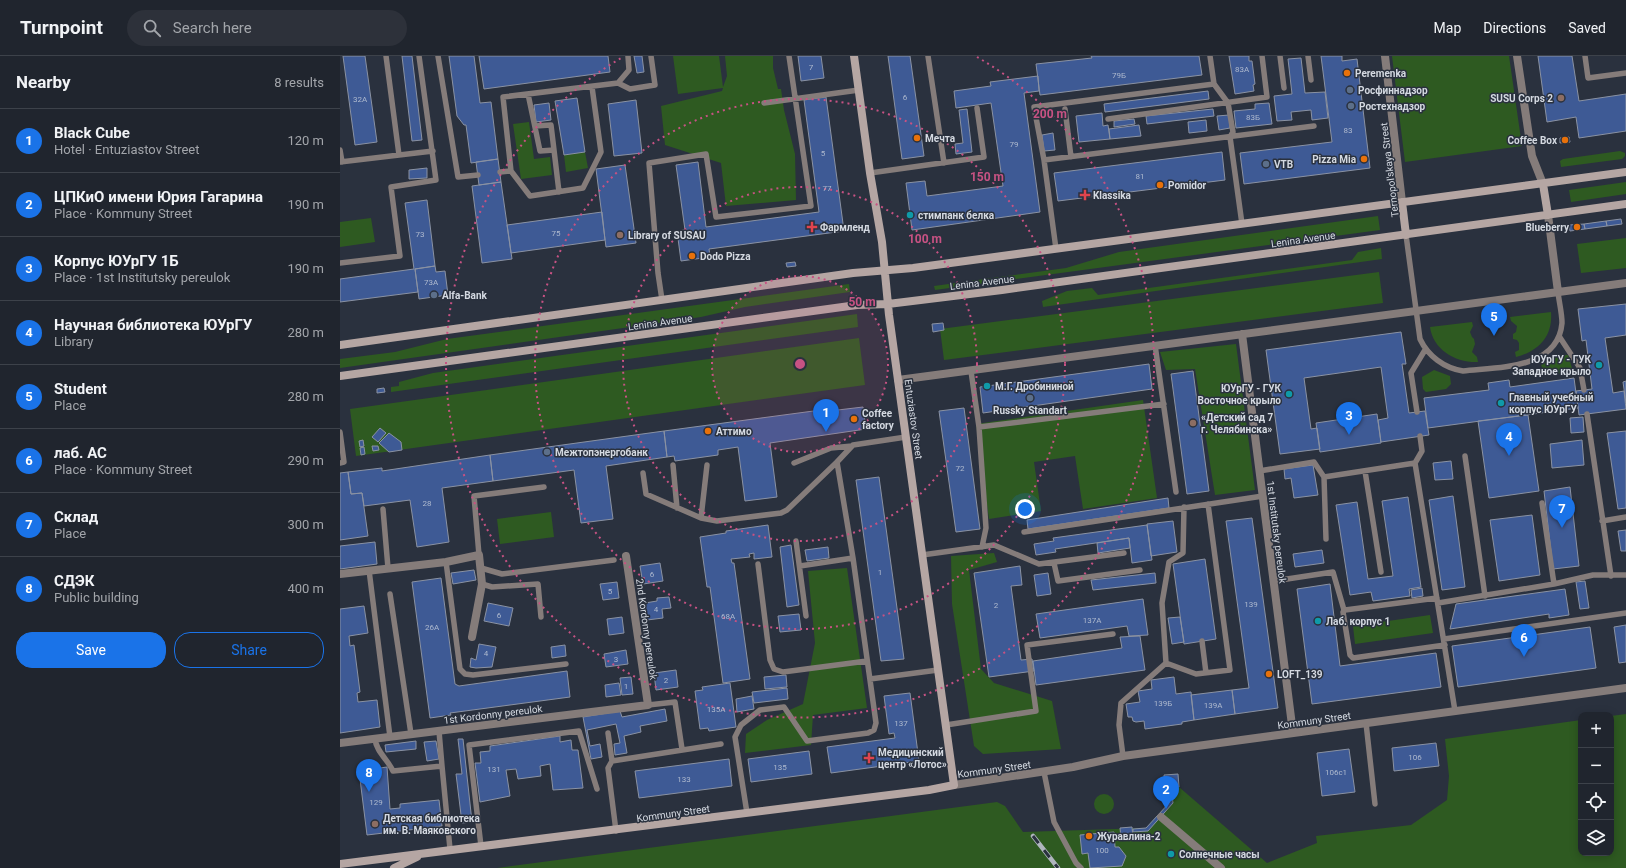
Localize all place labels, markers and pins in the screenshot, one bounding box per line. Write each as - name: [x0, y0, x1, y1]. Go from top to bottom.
- marker: Peremenka: [1342, 68, 1352, 78]
- place label: Peremenka: [1355, 68, 1407, 79]
- marker: Росфиннадзор: [1345, 85, 1355, 95]
- place label: Росфиннадзор: [1358, 85, 1428, 96]
- place label: SUSU Corps 2: [1490, 93, 1553, 104]
- marker: SUSU Corps 2: [1556, 93, 1566, 103]
- marker: Ростехнадзор: [1346, 101, 1356, 111]
- place label: Ростехнадзор: [1359, 101, 1426, 112]
- marker: Мечта: [912, 133, 922, 143]
- place label: Мечта: [925, 133, 956, 144]
- place label: Coffee Box: [1507, 135, 1558, 146]
- marker: Coffee Box: [1560, 135, 1570, 145]
- place label: Pizza Mia: [1312, 154, 1357, 165]
- marker: Pizza Mia: [1359, 154, 1369, 164]
- marker: VTB: [1261, 159, 1271, 169]
- place label: VTB: [1274, 159, 1293, 170]
- marker: Pomidor: [1155, 180, 1165, 190]
- place label: Pomidor: [1168, 180, 1207, 191]
- marker: Klassika: [1080, 190, 1090, 200]
- place label: Klassika: [1093, 190, 1132, 201]
- marker: стимпанк белка: [905, 210, 915, 220]
- place label: стимпанк белка: [918, 210, 995, 221]
- marker: Фармленд: [807, 222, 817, 232]
- place label: Фармленд: [820, 222, 870, 233]
- place label: Blueberry: [1525, 222, 1570, 233]
- marker: Blueberry: [1572, 222, 1582, 232]
- marker: Library of SUSAU: [615, 230, 625, 240]
- place label: Library of SUSAU: [628, 230, 706, 241]
- marker: Dodo Pizza: [687, 251, 697, 261]
- place label: Dodo Pizza: [700, 251, 751, 262]
- marker: Alfa-Bank: [429, 290, 439, 300]
- place label: Alfa-Bank: [442, 290, 488, 301]
- pin: 5: [1481, 303, 1507, 336]
- place label: ЮУрГУ - ГУК Западное крыло: [1512, 354, 1592, 377]
- centre of rings: [793, 357, 807, 371]
- marker: ЮУрГУ - ГУК Западное крыло: [1594, 360, 1604, 370]
- marker: М.Г. Дробининой: [982, 381, 992, 391]
- place label: М.Г. Дробининой: [995, 381, 1074, 392]
- place label: ЮУрГУ - ГУК Восточное крыло: [1198, 383, 1282, 406]
- marker: ЮУрГУ - ГУК Восточное крыло: [1284, 389, 1294, 399]
- place label: Главный учебный корпус ЮУрГУ: [1509, 392, 1594, 415]
- marker: Russky Standart: [1025, 393, 1035, 403]
- marker: Главный учебный корпус ЮУрГУ: [1496, 398, 1506, 408]
- pin: 1: [813, 399, 839, 432]
- pin: 3: [1336, 402, 1362, 435]
- place label: Russky Standart: [993, 405, 1068, 416]
- place label: Coffee factory: [862, 408, 895, 431]
- place label: «Детский сад 7 г. Челябинска»: [1201, 412, 1274, 435]
- marker: Coffee factory: [849, 414, 859, 424]
- marker: «Детский сад 7 г. Челябинска»: [1188, 418, 1198, 428]
- pin: 4: [1496, 423, 1522, 456]
- marker: Аттимо: [703, 426, 713, 436]
- place label: Аттимо: [716, 426, 752, 437]
- marker: Межтопэнергобанк: [542, 447, 552, 457]
- place label: Межтопэнергобанк: [555, 447, 648, 458]
- pin: 7: [1549, 495, 1575, 528]
- marker: Лаб. корпус 1: [1313, 616, 1323, 626]
- place label: Лаб. корпус 1: [1326, 616, 1390, 627]
- pin: 6: [1511, 624, 1537, 657]
- marker: LOFT_139: [1264, 669, 1274, 679]
- place label: LOFT_139: [1277, 669, 1323, 680]
- place label: Медицинский центр «Лотос»: [878, 747, 947, 770]
- marker: Медицинский центр «Лотос»: [863, 752, 875, 764]
- pin: 8: [356, 759, 382, 792]
- pin: 2: [1153, 776, 1179, 809]
- place label: Детская библиотека им. В. Маяковского: [383, 813, 480, 836]
- marker: Детская библиотека им. В. Маяковского: [370, 819, 380, 829]
- marker: Журавлина-2: [1084, 831, 1094, 841]
- place label: Журавлина-2: [1097, 831, 1161, 842]
- marker: Солнечные часы: [1166, 849, 1176, 859]
- place label: Солнечные часы: [1179, 849, 1260, 860]

